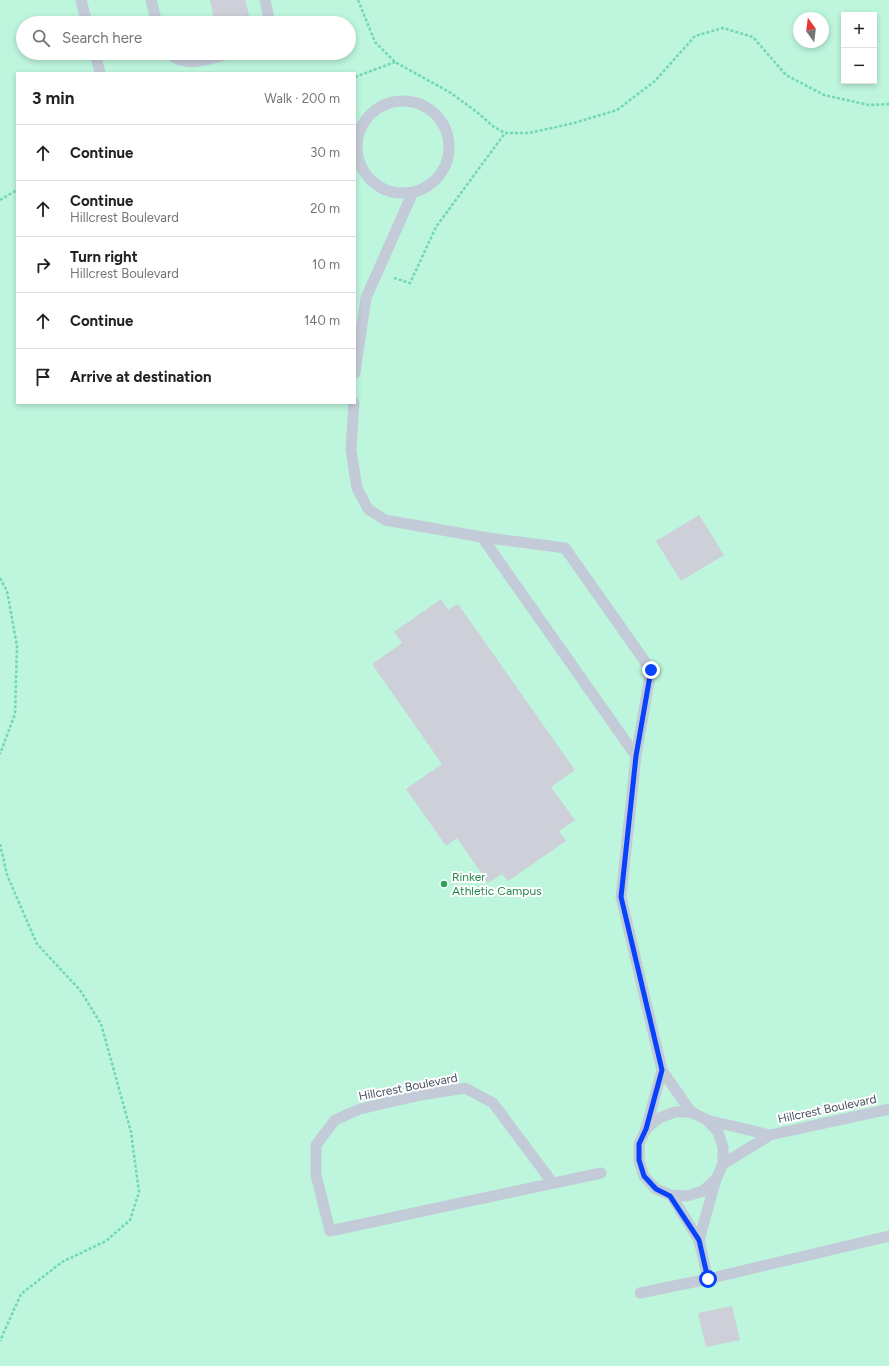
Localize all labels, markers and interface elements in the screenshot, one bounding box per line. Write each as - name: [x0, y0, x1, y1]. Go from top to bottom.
- north arrow: [793, 12, 829, 48]
- map controls: [841, 12, 877, 84]
- button: +: [841, 12, 877, 48]
- search box: [16, 16, 356, 60]
- icon: search: [30, 27, 52, 49]
- text: Search here: [62, 29, 142, 47]
- button: −: [841, 48, 877, 84]
- text: 3 min: [32, 88, 74, 108]
- text: Walk · 200 m: [264, 91, 340, 106]
- icon: ahead: [32, 142, 54, 164]
- text: Continue: [70, 144, 133, 162]
- text: 30 m: [310, 145, 340, 160]
- text: Continue: [70, 192, 133, 210]
- icon: ahead: [32, 198, 54, 220]
- text: 20 m: [310, 201, 340, 216]
- text: Hillcrest Boulevard: [70, 210, 179, 225]
- text: Turn right: [70, 248, 138, 266]
- icon: right: [32, 254, 54, 276]
- text: 10 m: [312, 257, 340, 272]
- text: Hillcrest Boulevard: [70, 266, 179, 281]
- icon: ahead: [32, 310, 54, 332]
- text: Continue: [70, 312, 133, 330]
- text: 140 m: [304, 313, 340, 328]
- icon: arrive: [32, 366, 54, 388]
- text: Arrive at destination: [70, 368, 211, 386]
- route end: [642, 661, 660, 679]
- place label: Rinker Athletic Campus: [452, 870, 542, 898]
- marker: Rinker Athletic Campus: [439, 879, 449, 889]
- street label: Hillcrest Boulevard: [357, 1071, 459, 1103]
- street label: Hillcrest Boulevard: [776, 1092, 878, 1126]
- route start: [699, 1270, 717, 1288]

